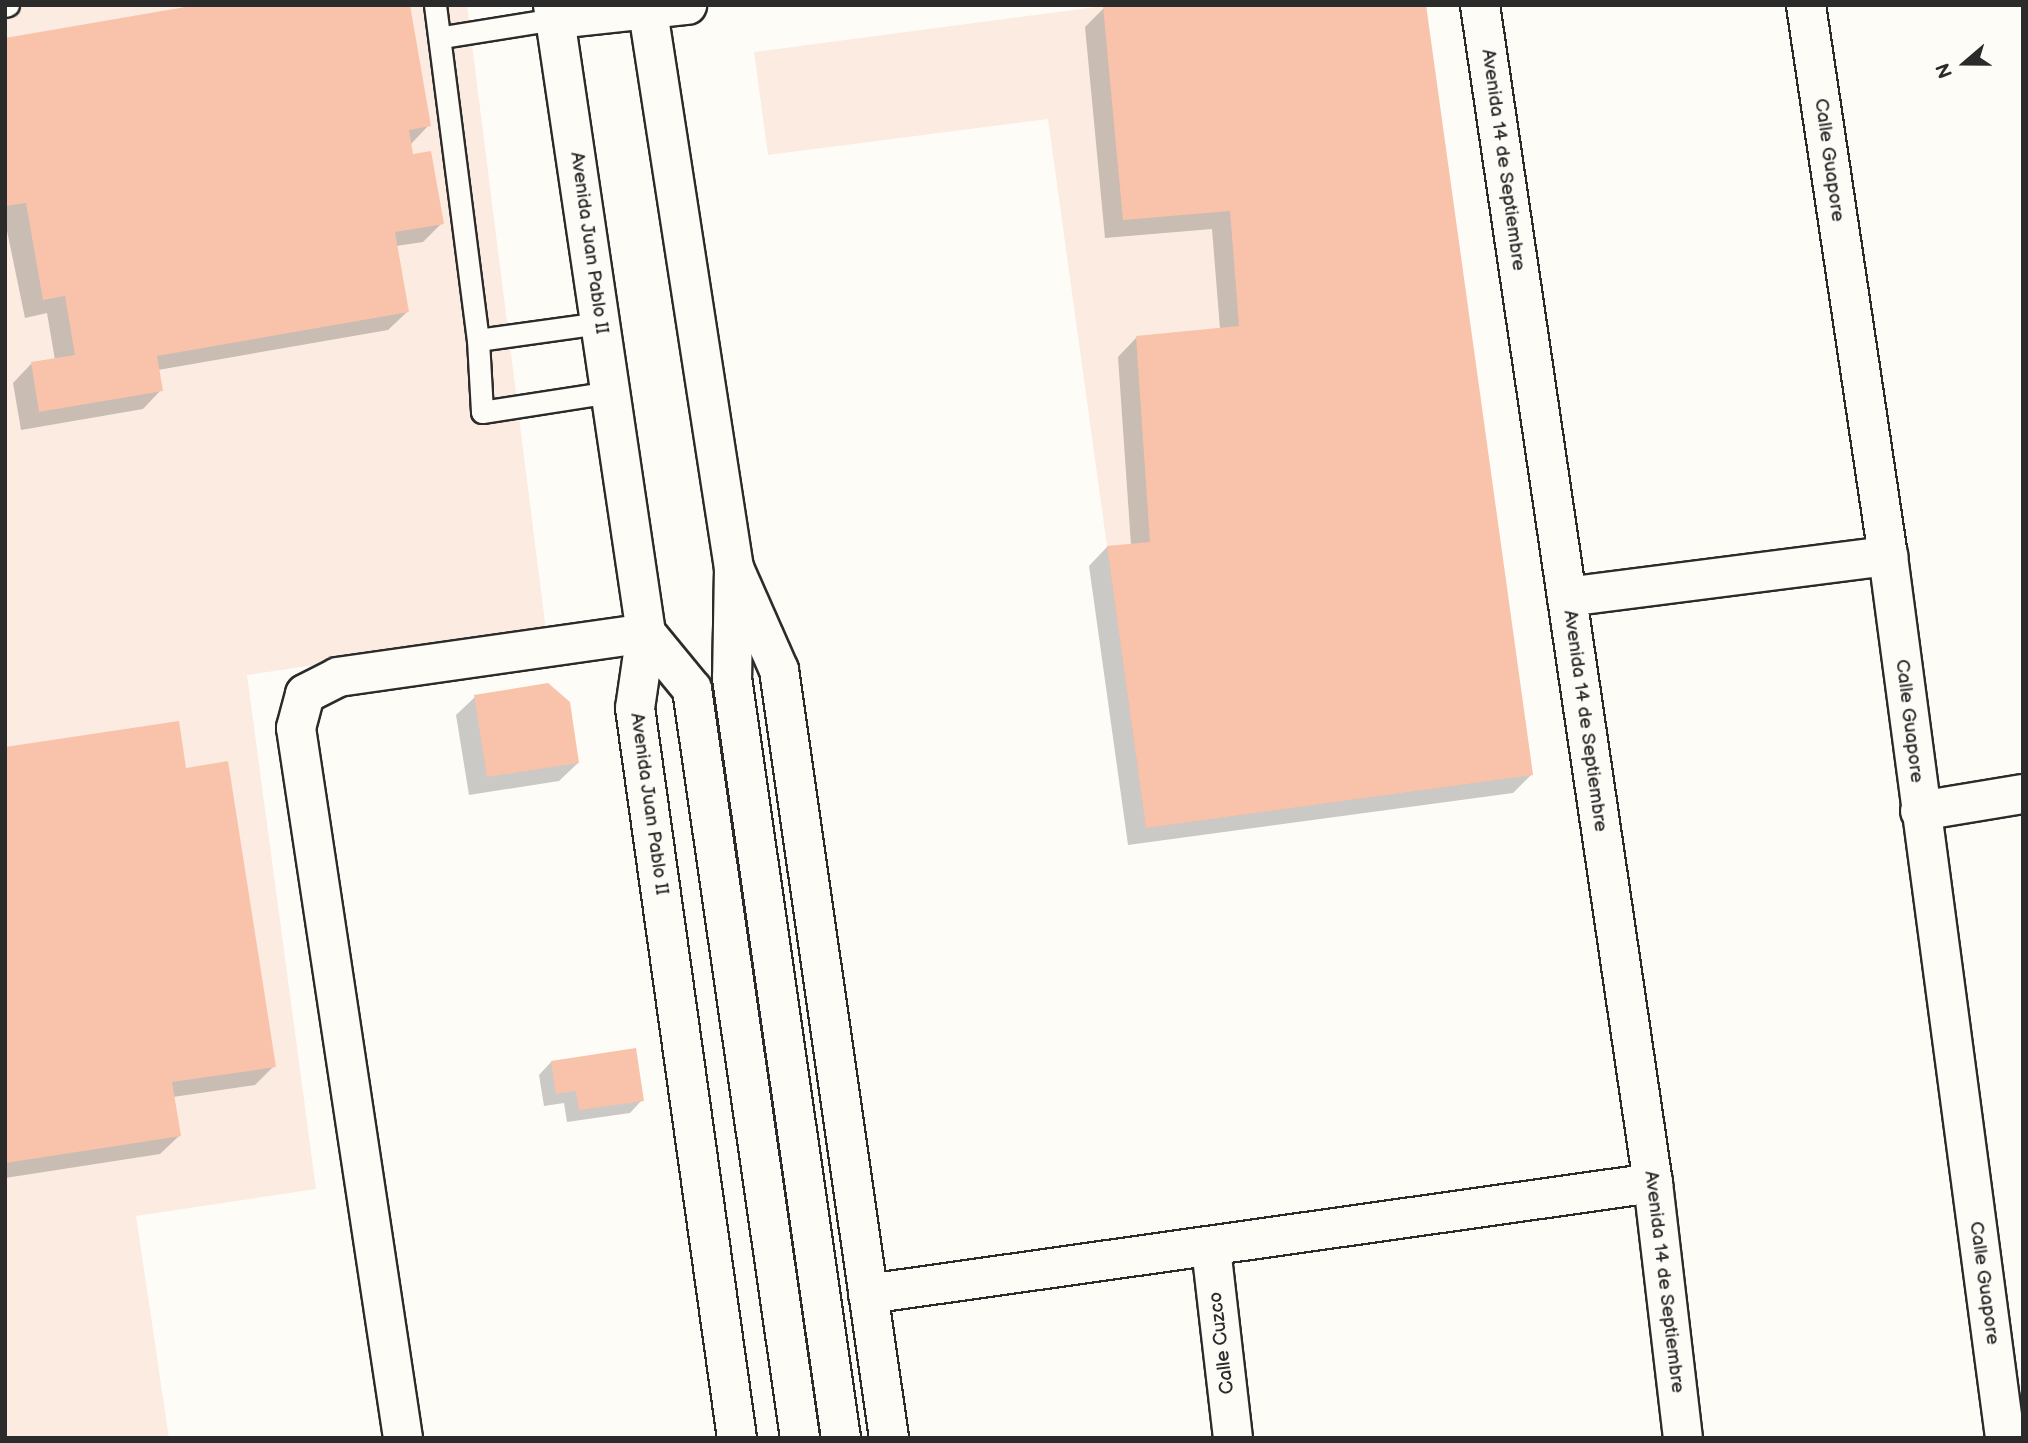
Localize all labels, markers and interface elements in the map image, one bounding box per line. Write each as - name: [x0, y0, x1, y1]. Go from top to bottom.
- north arrow: [1930, 28, 2000, 98]
- street label: Avenida 14 de Septiembre: [1476, 47, 1530, 273]
- text: N: [1932, 60, 1958, 81]
- street label: Calle Guapore: [1809, 97, 1849, 223]
- street label: Avenida Juan Pablo II: [565, 150, 613, 336]
- street label: Avenida 14 de Septiembre: [1558, 608, 1612, 834]
- street label: Calle Guapore: [1890, 658, 1928, 784]
- street label: Avenida Juan Pablo II: [625, 711, 673, 897]
- street label: Avenida 14 de Septiembre: [1639, 1169, 1689, 1395]
- street label: Calle Guapore: [1964, 1220, 2004, 1346]
- street label: Calle Cuzco: [1204, 1291, 1240, 1395]

